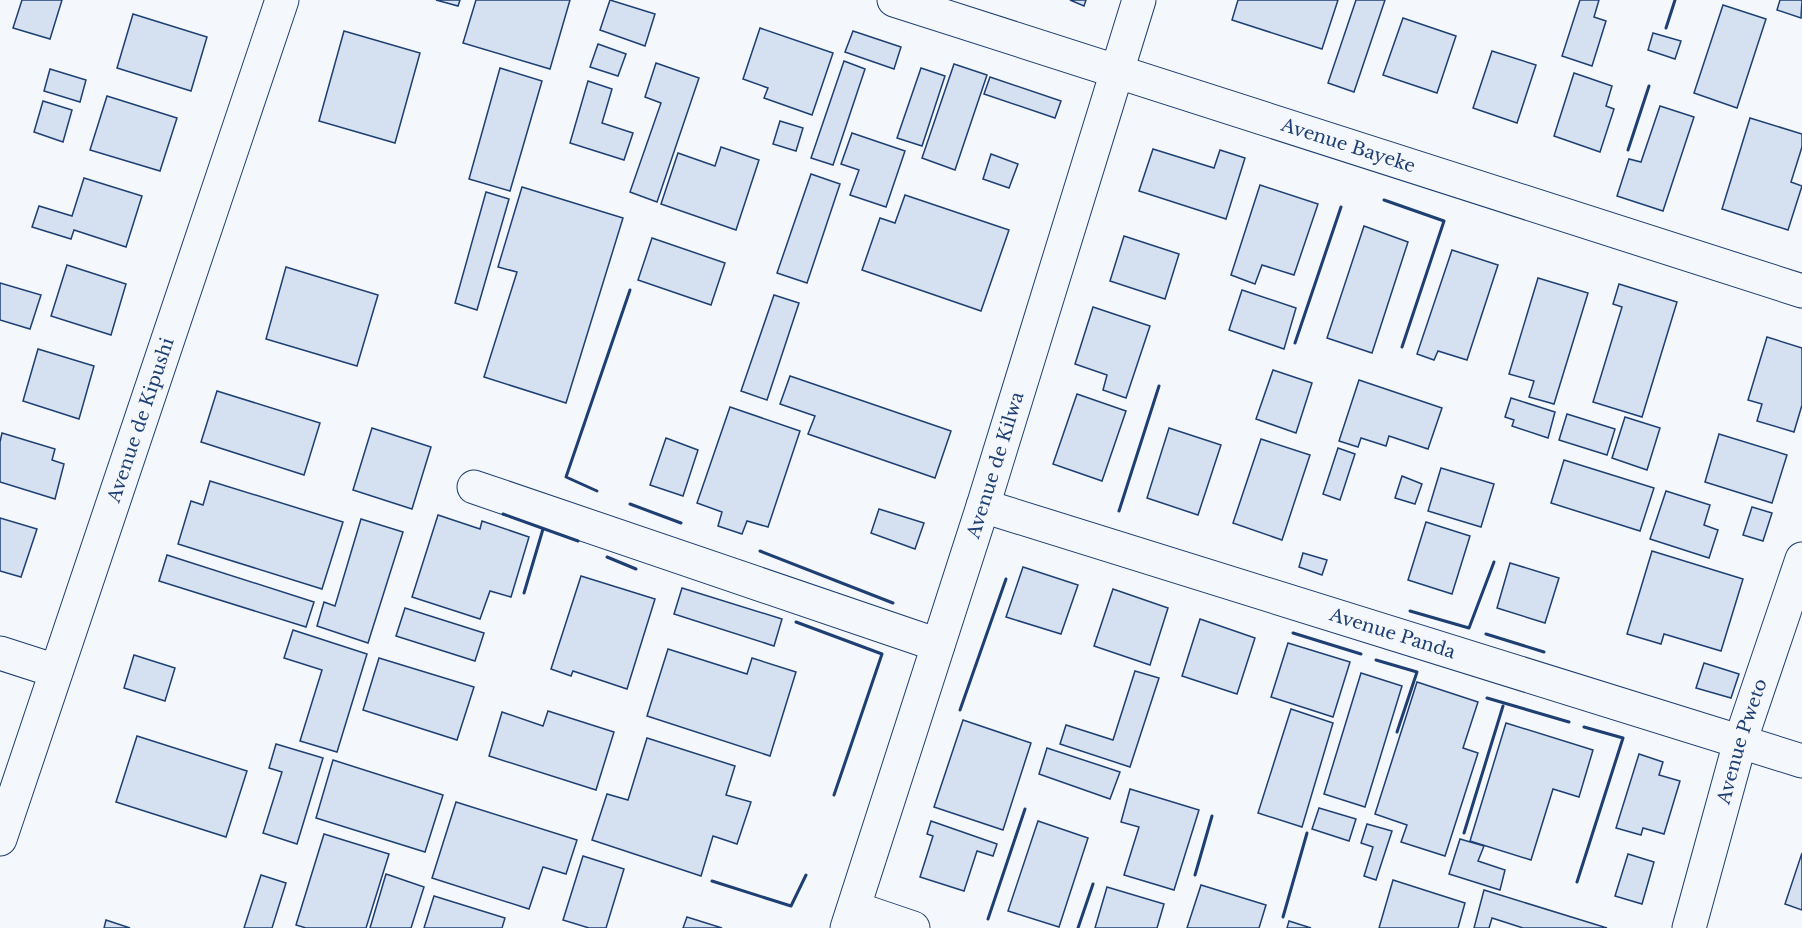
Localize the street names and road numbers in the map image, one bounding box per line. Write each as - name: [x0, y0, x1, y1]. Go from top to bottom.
- street label: Avenue Bayeke: [1278, 114, 1418, 177]
- street label: Avenue de Kipushi: [103, 335, 179, 506]
- street label: Avenue de Kilwa: [962, 389, 1029, 542]
- street label: Avenue Panda: [1326, 603, 1458, 663]
- street label: Avenue Pweto: [1712, 676, 1772, 808]

